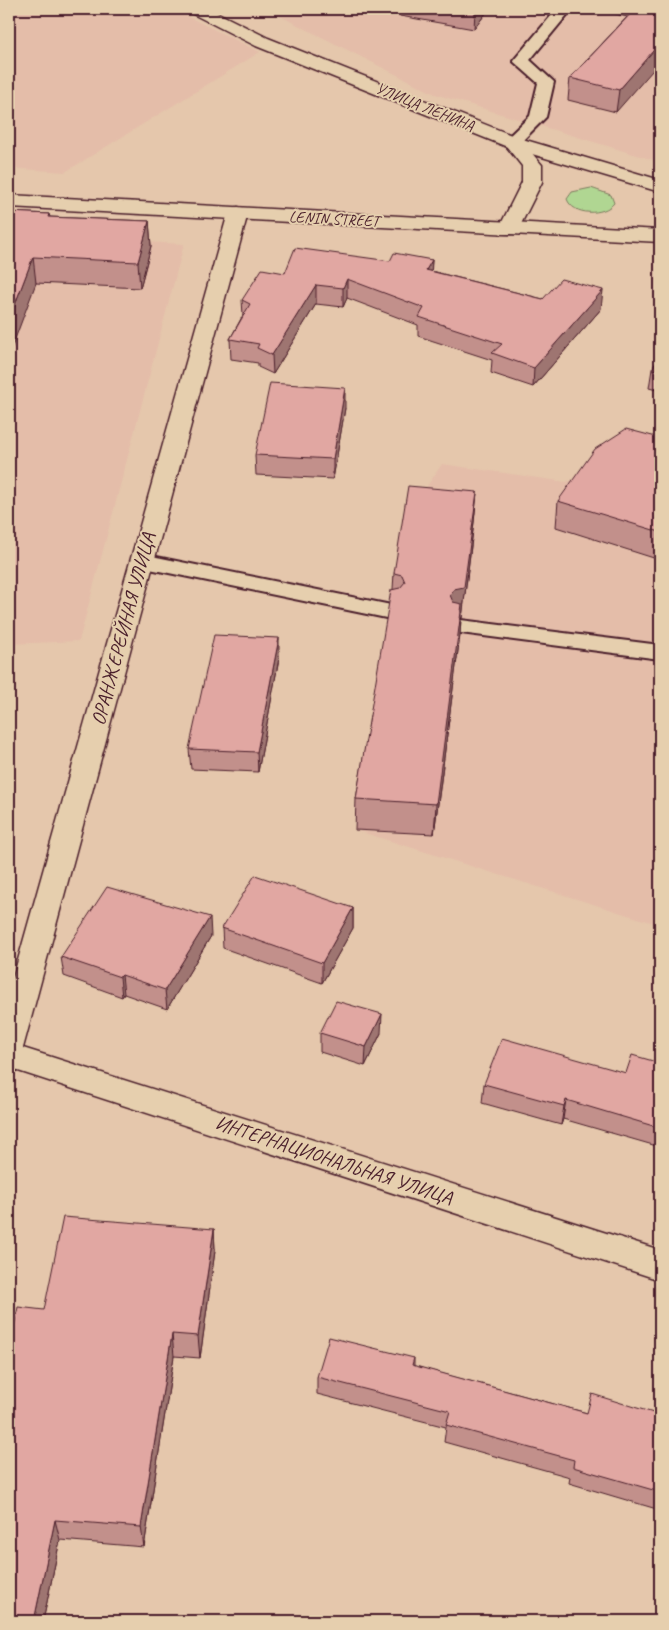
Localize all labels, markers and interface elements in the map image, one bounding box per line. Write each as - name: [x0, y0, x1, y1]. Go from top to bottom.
- street label: УЛИЦА ЛЕНИНА: [373, 78, 478, 136]
- street label: LENIN STREET: [288, 207, 383, 232]
- street label: ОРАНЖЕРЕЙНАЯ УЛИЦА: [85, 529, 161, 728]
- street label: ИНТЕРНАЦИОНАЛЬНАЯ УЛИЦА: [212, 1110, 457, 1210]

